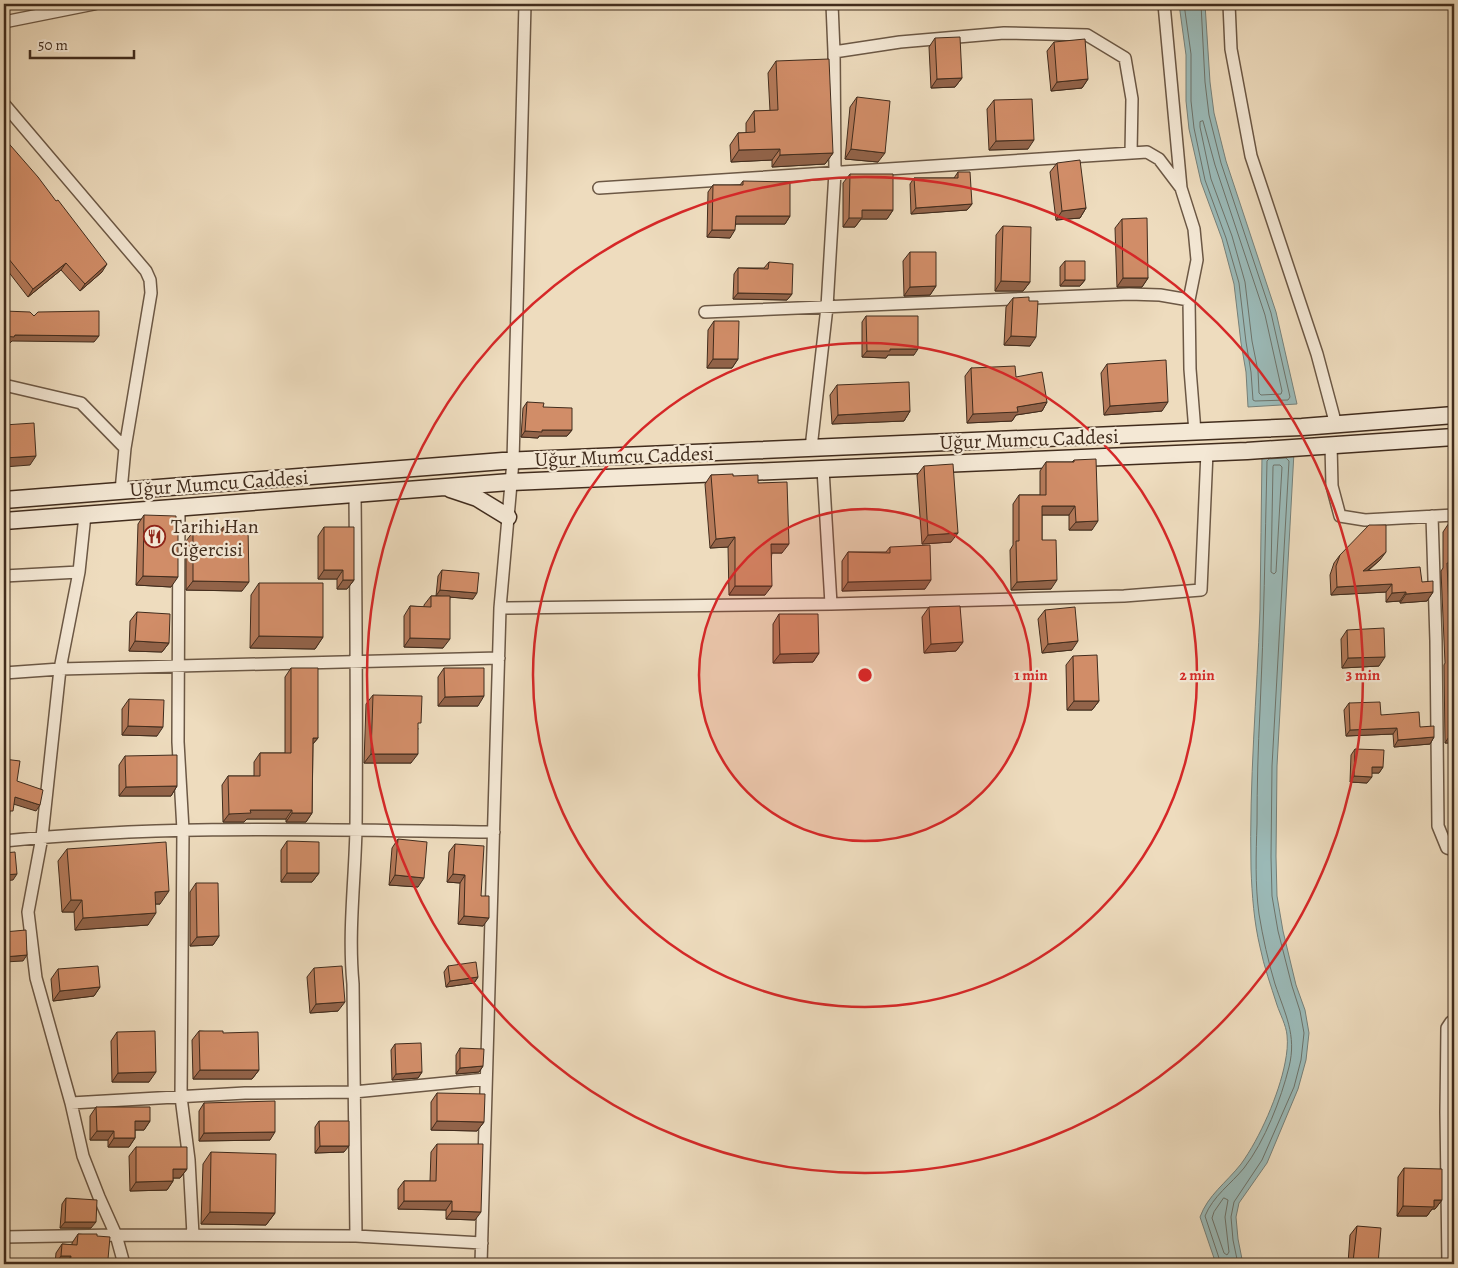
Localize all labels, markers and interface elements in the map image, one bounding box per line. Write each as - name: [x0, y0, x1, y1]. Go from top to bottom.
- scale bar: [30, 28, 134, 60]
- text: 50 m: [38, 35, 68, 55]
- street label: Uğur Mumcu Caddesi: [939, 423, 1119, 456]
- street label: Uğur Mumcu Caddesi: [534, 440, 714, 473]
- street label: Uğur Mumcu Caddesi: [129, 464, 309, 503]
- place label: Tarihi Han Ciğercisi: [171, 513, 259, 563]
- restaurant icon: Tarihi Han Ciğercisi: [143, 525, 167, 549]
- text: 1 min: [1014, 665, 1048, 685]
- text: 2 min: [1179, 665, 1215, 685]
- text: 3 min: [1346, 665, 1381, 685]
- centre of rings: [856, 666, 874, 684]

